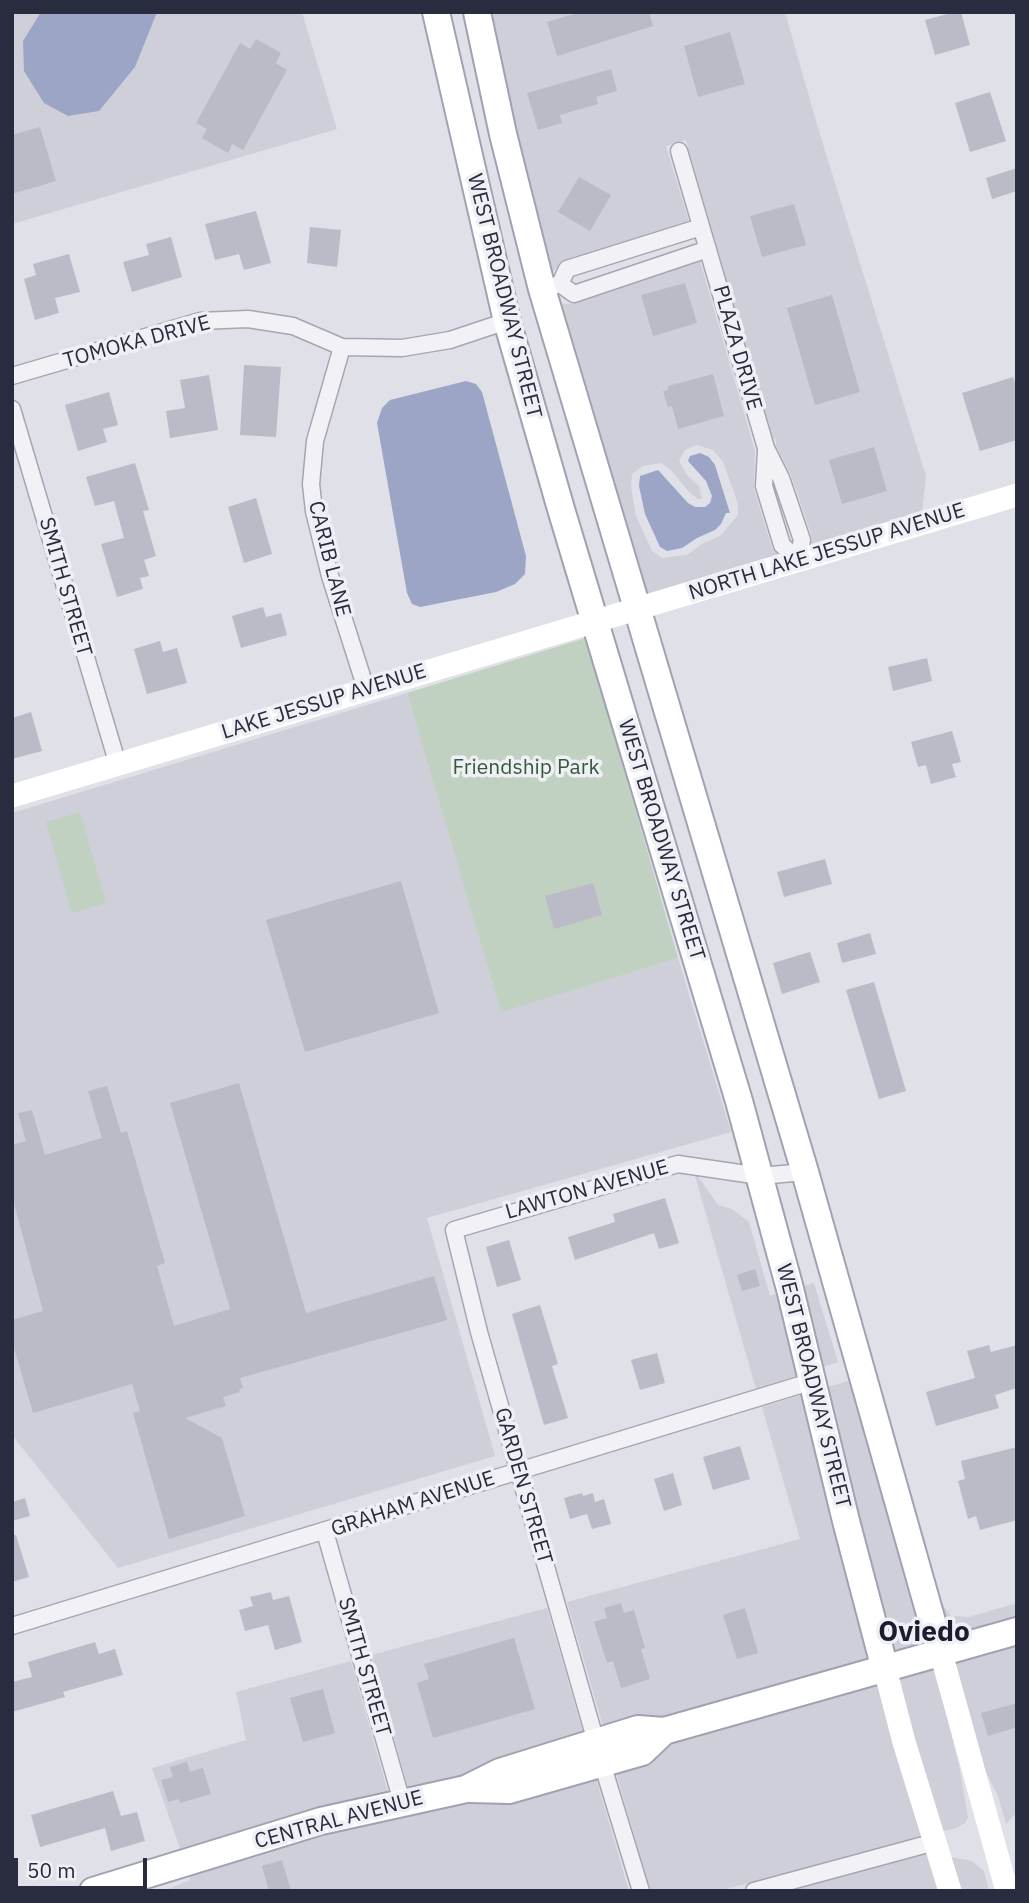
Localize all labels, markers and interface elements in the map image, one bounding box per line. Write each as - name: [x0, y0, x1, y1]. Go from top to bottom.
- street label: WEST BROADWAY STREET: [461, 171, 547, 421]
- street label: PLAZA DRIVE: [707, 283, 767, 413]
- street label: TOMOKA DRIVE: [61, 310, 213, 374]
- street label: CARIB LANE: [302, 498, 356, 620]
- street label: NORTH LAKE JESSUP AVENUE: [686, 498, 968, 606]
- street label: SMITH STREET: [33, 515, 97, 659]
- street label: LAKE JESSUP AVENUE: [219, 659, 429, 745]
- street label: WEST BROADWAY STREET: [612, 716, 710, 964]
- park label: Friendship Park: [453, 755, 599, 781]
- street label: LAWTON AVENUE: [503, 1155, 671, 1225]
- street label: WEST BROADWAY STREET: [770, 1261, 856, 1511]
- street label: GARDEN STREET: [489, 1405, 557, 1567]
- street label: GRAHAM AVENUE: [328, 1466, 498, 1542]
- street label: SMITH STREET: [332, 1595, 396, 1739]
- district label: Oviedo: [878, 1616, 970, 1650]
- street label: CENTRAL AVENUE: [252, 1785, 426, 1855]
- scale bar: [18, 1843, 150, 1887]
- text: 50 m: [27, 1856, 76, 1884]

